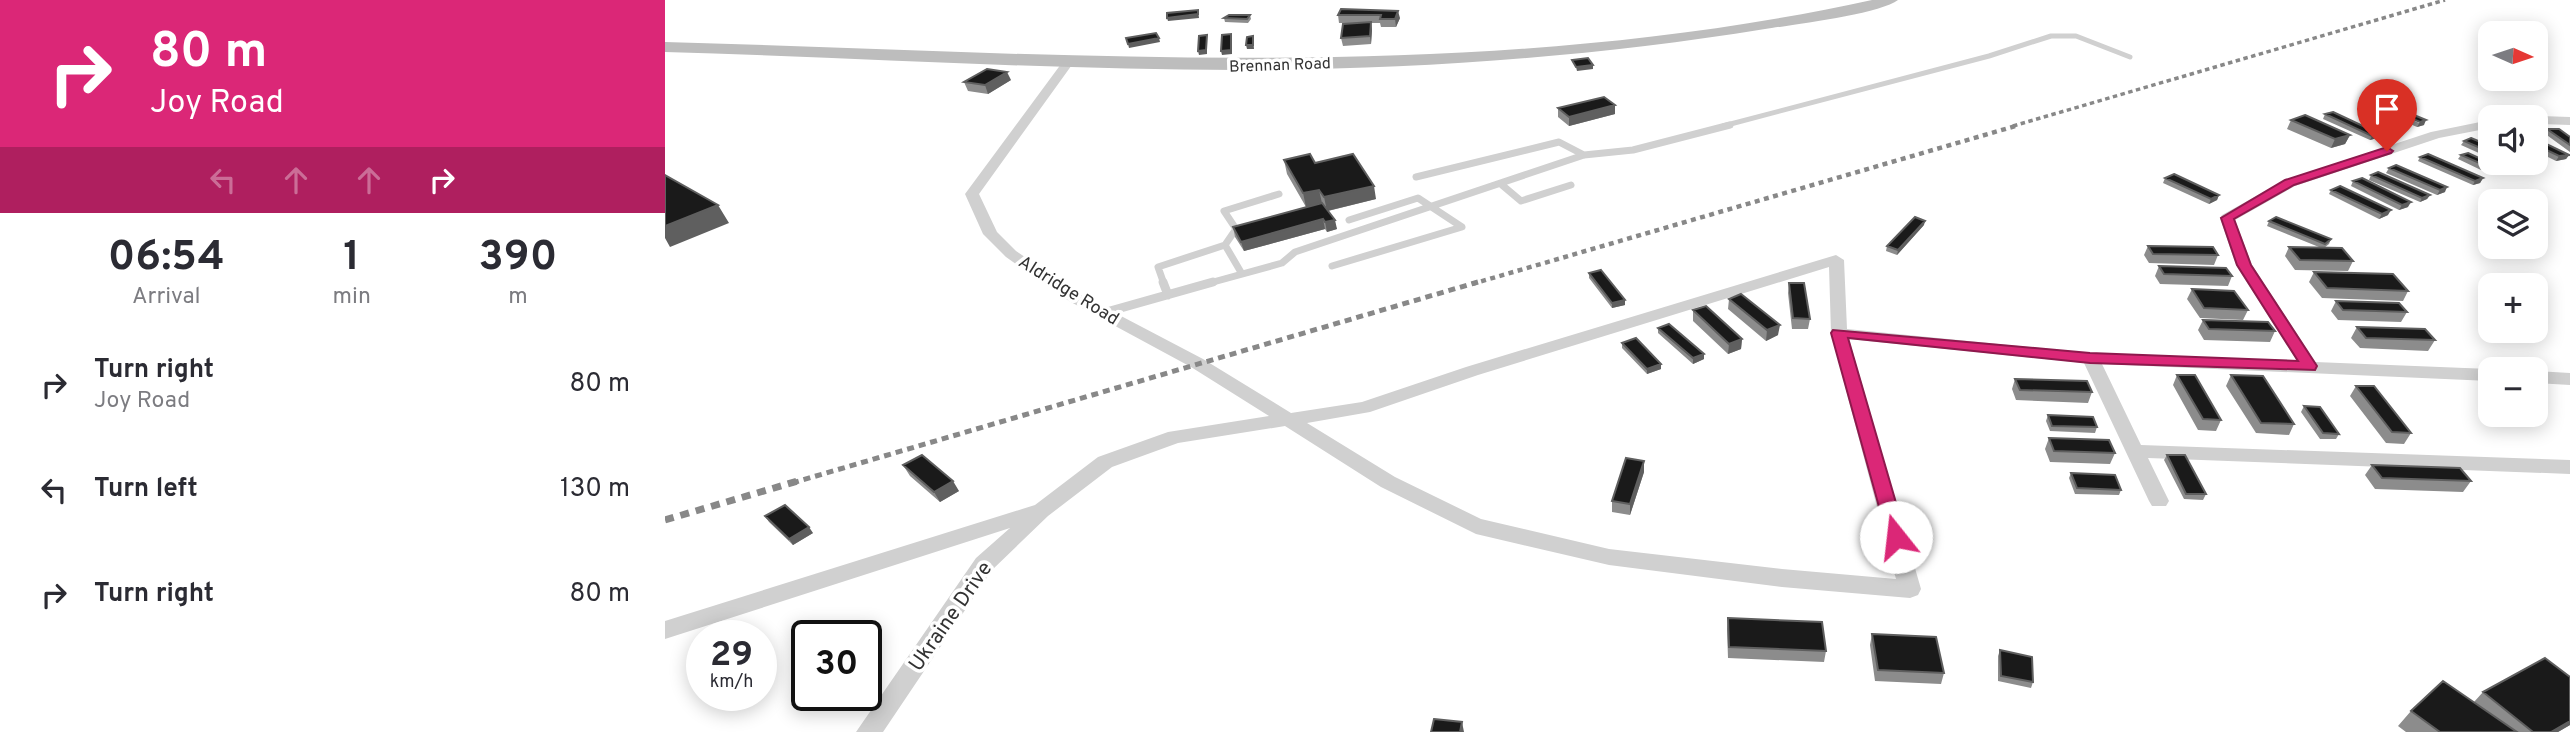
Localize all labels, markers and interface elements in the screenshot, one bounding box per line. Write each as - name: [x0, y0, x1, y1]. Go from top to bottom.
- north arrow: [2478, 21, 2548, 91]
- map controls: [2478, 21, 2548, 427]
- text: 80 m: [150, 23, 267, 85]
- icon: right: [35, 28, 126, 119]
- street label: Brennan Road: [1229, 54, 1331, 78]
- pin: [2357, 79, 2417, 151]
- text: Joy Road: [150, 84, 284, 124]
- icon: arrive: [2368, 90, 2406, 128]
- button: sound: [2478, 105, 2548, 175]
- icon: left: [204, 161, 242, 199]
- icon: ahead: [277, 161, 315, 199]
- icon: ahead: [350, 161, 388, 199]
- icon: right: [423, 161, 461, 199]
- button: layers: [2478, 189, 2548, 259]
- text: 06:54: [108, 232, 225, 285]
- text: 1: [343, 232, 360, 285]
- text: 390: [479, 232, 557, 285]
- street label: Aldridge Road: [1014, 251, 1123, 331]
- button: +: [2478, 273, 2548, 343]
- text: Arrival: [132, 283, 201, 312]
- text: min: [333, 283, 371, 312]
- text: m: [508, 283, 528, 312]
- text: Turn right: [94, 354, 214, 387]
- button: −: [2478, 357, 2548, 427]
- icon: right: [35, 366, 73, 404]
- text: 80 m: [570, 368, 630, 401]
- text: Joy Road: [94, 387, 190, 416]
- icon: left: [35, 471, 73, 509]
- text: Turn left: [94, 473, 198, 506]
- text: 130 m: [560, 473, 630, 506]
- position arrow: [1859, 500, 1933, 574]
- street label: Ukraine Drive: [903, 557, 999, 677]
- icon: right: [35, 576, 73, 614]
- text: Turn right: [94, 578, 214, 611]
- text: 80 m: [570, 578, 630, 611]
- speed limit sign: 30: [791, 620, 882, 711]
- text: 29: [710, 634, 753, 678]
- text: km/h: [710, 671, 753, 694]

